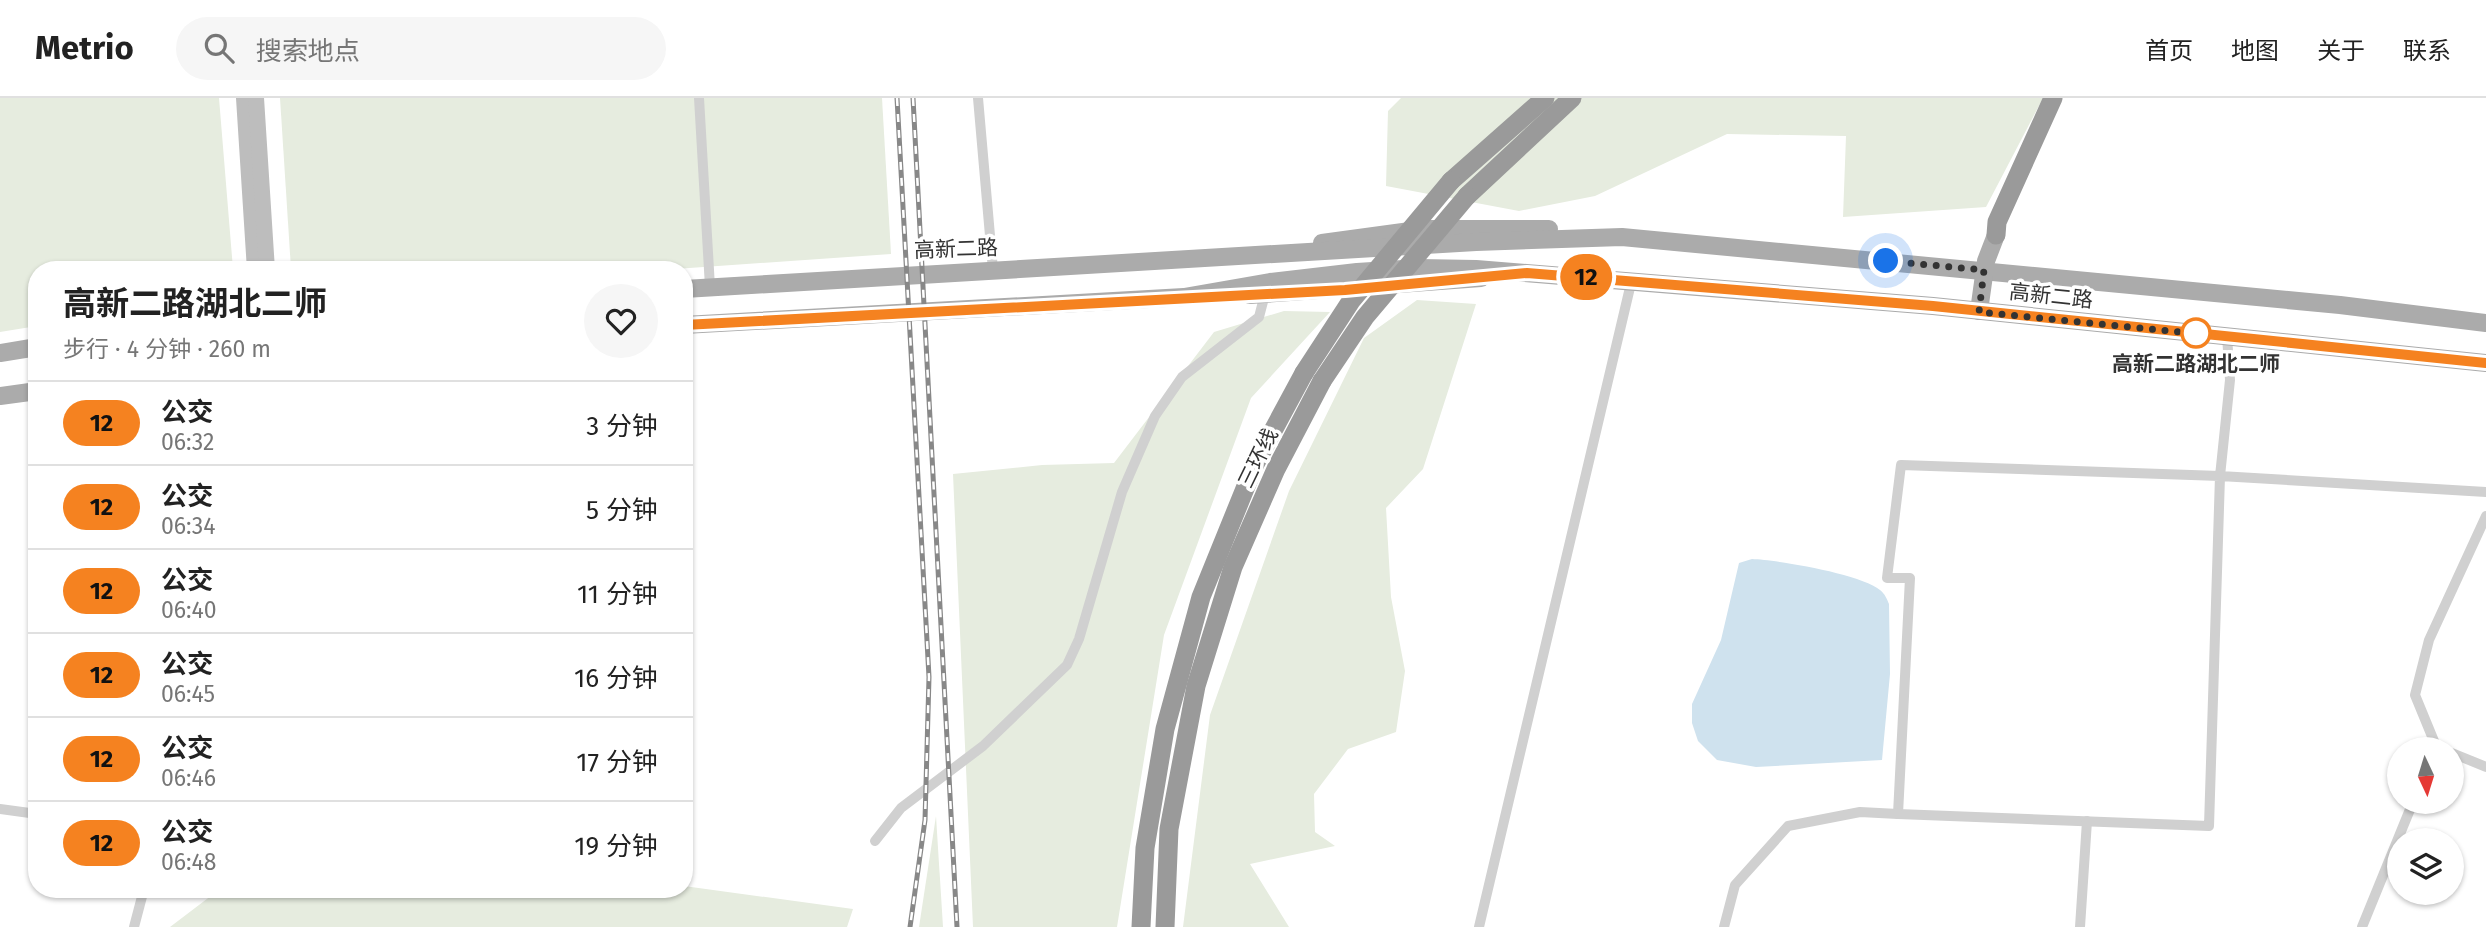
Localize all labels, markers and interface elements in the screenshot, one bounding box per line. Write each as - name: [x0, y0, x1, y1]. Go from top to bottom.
- search box: [176, 17, 666, 80]
- text: Metrio: [35, 28, 134, 68]
- icon: search: [200, 29, 238, 67]
- text: 搜索地点: [256, 36, 360, 67]
- text: 首页: [2145, 37, 2193, 65]
- text: 地图: [2231, 37, 2279, 65]
- text: 关于: [2317, 37, 2365, 65]
- text: 联系: [2403, 37, 2451, 65]
- street label: 高新二路: [914, 235, 998, 263]
- your location: [1868, 243, 1903, 278]
- line badge: 12: [1554, 254, 1618, 300]
- text: 12: [1574, 263, 1598, 291]
- street label: 高新二路: [2008, 279, 2094, 313]
- text: 高新二路湖北二师: [63, 284, 327, 324]
- button: heart: [584, 284, 658, 358]
- marker: 高新二路湖北二师: [2181, 318, 2211, 348]
- text: 步行 · 4 分钟 · 260 m: [63, 335, 271, 363]
- place label: 高新二路湖北二师: [2112, 351, 2280, 377]
- text: 公交: [161, 397, 213, 428]
- text: 12: [90, 409, 113, 437]
- text: 3 分钟: [586, 411, 658, 442]
- street label: 三环线: [1233, 424, 1283, 492]
- text: 06:32: [161, 428, 214, 456]
- text: 公交: [161, 481, 213, 512]
- text: 12: [90, 493, 113, 521]
- text: 5 分钟: [586, 495, 658, 526]
- text: 06:34: [161, 512, 215, 540]
- text: 公交: [161, 565, 213, 596]
- text: 12: [90, 577, 113, 605]
- text: 11 分钟: [577, 579, 658, 610]
- text: 06:40: [161, 596, 217, 624]
- text: 公交: [161, 649, 213, 680]
- text: 12: [90, 661, 113, 689]
- text: 16 分钟: [574, 663, 658, 694]
- text: 06:45: [161, 680, 215, 708]
- text: 公交: [161, 733, 213, 764]
- north arrow: [2387, 737, 2464, 814]
- map controls: [2387, 737, 2464, 905]
- text: 12: [90, 745, 113, 773]
- text: 17 分钟: [576, 747, 658, 778]
- text: 06:46: [161, 764, 216, 792]
- text: 公交: [161, 817, 213, 848]
- button: layers: [2387, 828, 2464, 905]
- text: 12: [90, 829, 113, 857]
- text: 19 分钟: [574, 831, 658, 862]
- text: 06:48: [161, 848, 216, 876]

